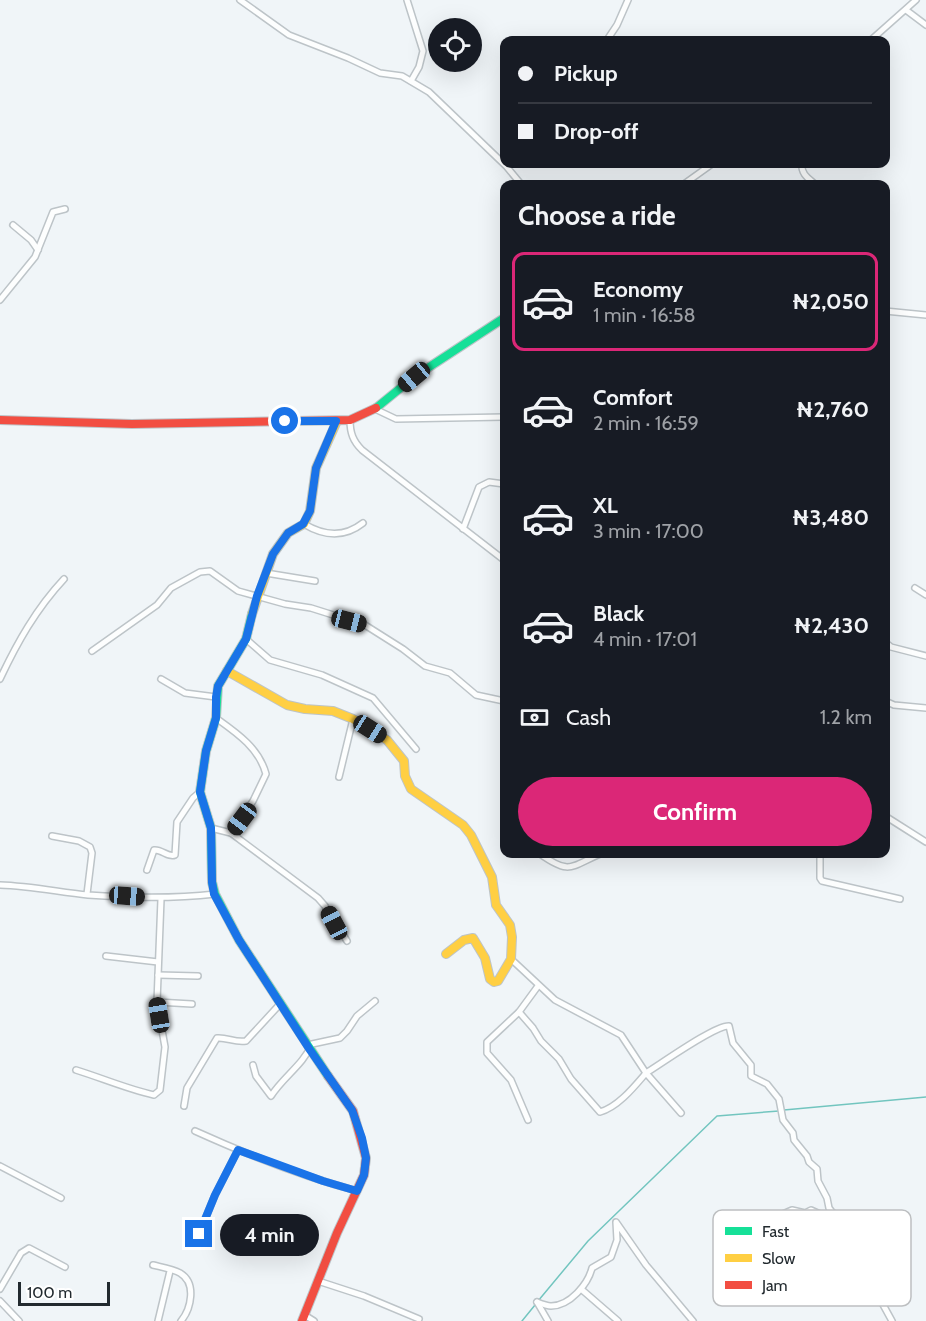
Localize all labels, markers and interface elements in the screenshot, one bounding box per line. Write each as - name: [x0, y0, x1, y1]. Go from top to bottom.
- map controls: [428, 18, 482, 72]
- button: locate: [428, 18, 482, 72]
- text: Pickup: [554, 60, 618, 87]
- text: Drop-off: [554, 118, 638, 145]
- text: Choose a ride: [518, 199, 676, 232]
- icon: car: [521, 275, 575, 329]
- text: Economy: [593, 276, 683, 303]
- text: ₦2,050: [792, 288, 869, 315]
- text: 1 min · 16:58: [593, 303, 696, 327]
- car: [394, 359, 434, 395]
- icon: car: [521, 383, 575, 437]
- text: Comfort: [593, 384, 672, 411]
- text: ₦2,760: [796, 396, 869, 423]
- route start: [271, 407, 298, 434]
- text: 2 min · 16:59: [593, 411, 699, 435]
- icon: car: [521, 491, 575, 545]
- text: XL: [593, 492, 618, 519]
- text: ₦3,480: [792, 504, 869, 531]
- text: 3 min · 17:00: [593, 519, 704, 543]
- icon: car: [521, 599, 575, 653]
- text: Black: [593, 600, 644, 627]
- car: [329, 608, 369, 634]
- text: ₦2,430: [793, 612, 869, 639]
- text: 4 min · 17:01: [593, 627, 697, 651]
- icon: cash: [518, 701, 551, 734]
- text: Cash: [566, 704, 611, 731]
- text: 1.2 km: [820, 705, 872, 729]
- car: [350, 712, 390, 746]
- button: Confirm: [518, 777, 872, 846]
- car: [224, 799, 260, 839]
- car: [108, 886, 146, 906]
- car: [318, 903, 350, 943]
- car: [147, 996, 171, 1034]
- legend: [713, 1210, 911, 1306]
- callout: 4 min: [220, 1213, 319, 1255]
- route end: [185, 1220, 212, 1247]
- text: Fast: [762, 1222, 790, 1241]
- text: 4 min: [244, 1223, 295, 1247]
- text: Slow: [762, 1249, 796, 1268]
- text: Jam: [761, 1276, 788, 1295]
- scale bar: [18, 1279, 110, 1306]
- text: 100 m: [27, 1283, 72, 1302]

